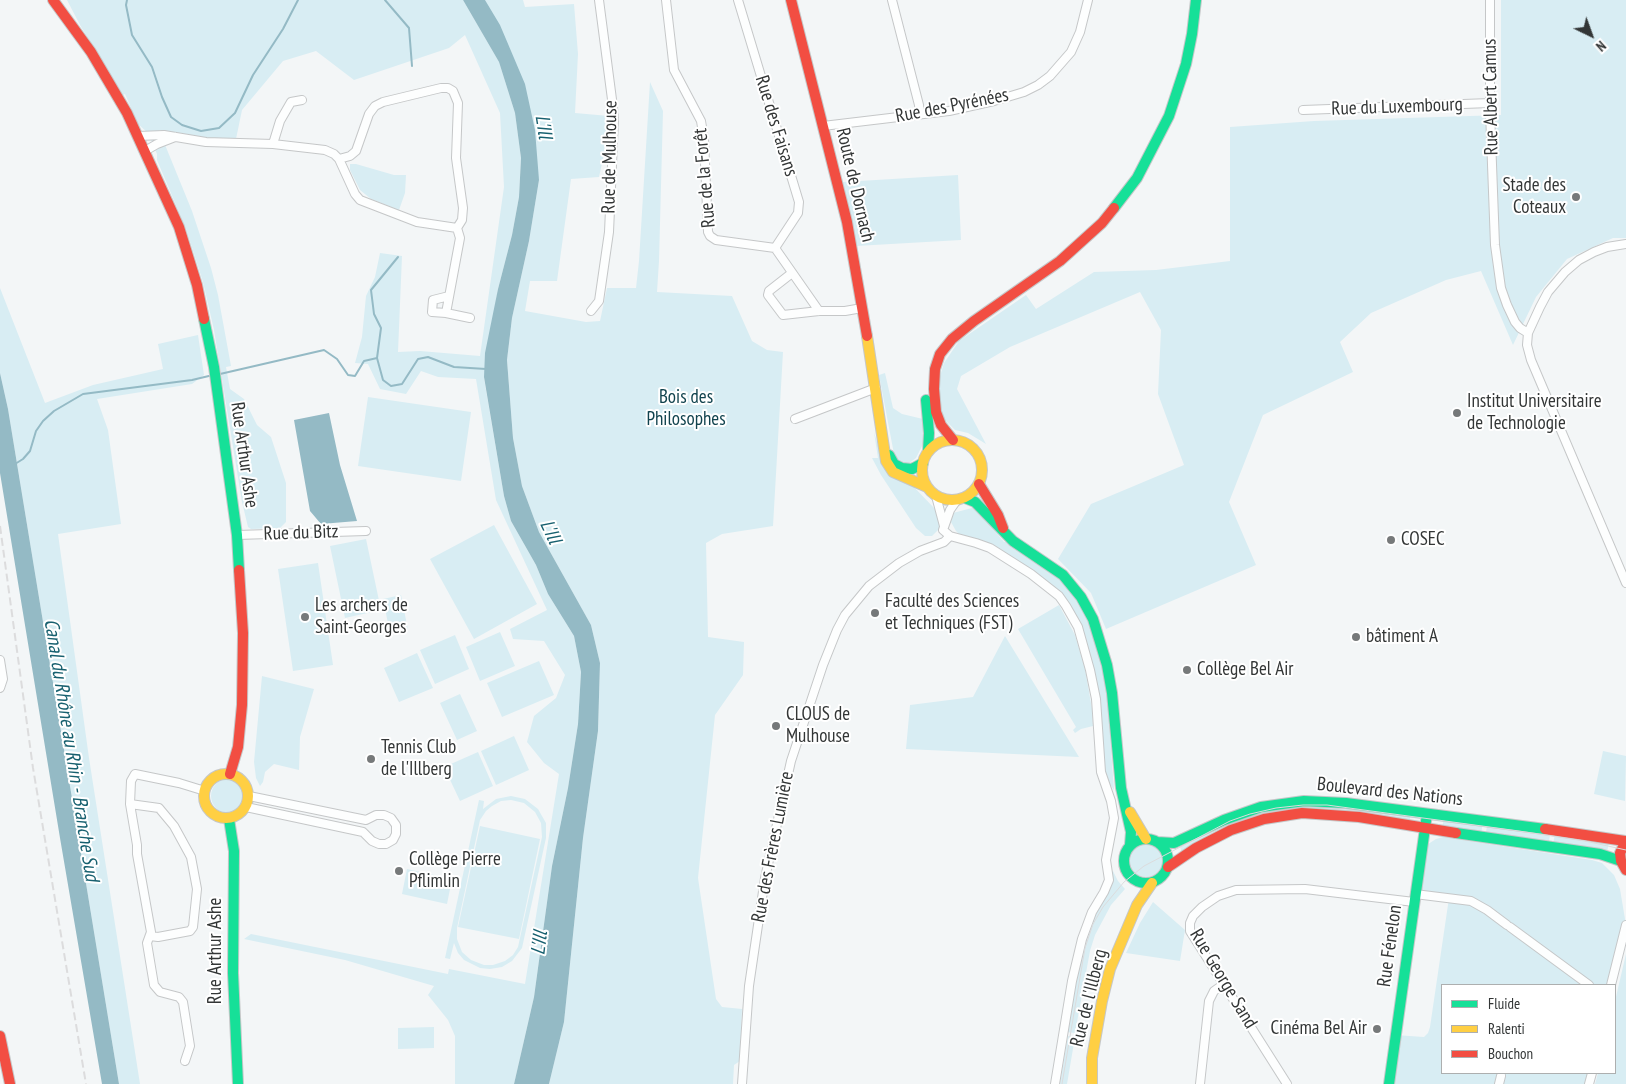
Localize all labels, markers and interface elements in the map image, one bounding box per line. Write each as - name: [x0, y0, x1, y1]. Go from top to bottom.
- north arrow: [1566, 10, 1616, 60]
- text: N: [1592, 37, 1610, 55]
- street label: Rue Albert Camus: [1479, 38, 1503, 156]
- street label: Rue des Faisans: [750, 73, 802, 179]
- street label: Rue des Pyrénées: [893, 84, 1011, 128]
- street label: Rue du Luxembourg: [1331, 93, 1463, 121]
- street label: Rue de Mulhouse: [598, 100, 622, 214]
- water label: L'Ill: [529, 113, 557, 141]
- street label: Route de Dornach: [831, 126, 879, 244]
- street label: Rue de la Forêt: [689, 127, 721, 229]
- place label: Stade des Coteaux: [1502, 175, 1566, 219]
- marker: Stade des Coteaux: [1570, 191, 1582, 203]
- park label: Bois des Philosophes: [646, 387, 726, 431]
- place label: Institut Universitaire de Technologie: [1467, 391, 1602, 435]
- street label: Rue Arthur Ashe: [225, 401, 263, 509]
- marker: Institut Universitaire de Technologie: [1451, 407, 1463, 419]
- water label: L'Ill: [534, 516, 566, 548]
- street label: Rue du Bitz: [263, 520, 339, 546]
- place label: COSEC: [1401, 529, 1445, 551]
- marker: COSEC: [1385, 534, 1397, 546]
- place label: Faculté des Sciences et Techniques (FST): [885, 591, 1019, 635]
- place label: Les archers de Saint-Georges: [315, 595, 408, 639]
- marker: Faculté des Sciences et Techniques (FST): [869, 607, 881, 619]
- marker: Les archers de Saint-Georges: [299, 611, 311, 623]
- water label: Canal du Rhône au Rhin - Branche Sud: [38, 617, 104, 883]
- place label: bâtiment A: [1366, 626, 1438, 648]
- marker: bâtiment A: [1350, 631, 1362, 643]
- place label: Collège Bel Air: [1197, 659, 1294, 681]
- marker: Collège Bel Air: [1181, 664, 1193, 676]
- place label: CLOUS de Mulhouse: [786, 704, 850, 748]
- marker: CLOUS de Mulhouse: [770, 720, 782, 732]
- place label: Tennis Club de l'Illberg: [381, 737, 456, 781]
- marker: Tennis Club de l'Illberg: [365, 753, 377, 765]
- street label: Rue des Frères Lumière: [747, 770, 799, 924]
- street label: Boulevard des Nations: [1316, 773, 1464, 811]
- place label: Collège Pierre Pflimlin: [409, 849, 501, 893]
- marker: Collège Pierre Pflimlin: [393, 865, 405, 877]
- street label: Rue Arthur Ashe: [205, 898, 227, 1004]
- street label: Rue Fénelon: [1373, 904, 1407, 988]
- street label: Rue George Sand: [1184, 925, 1262, 1033]
- water label: L'Ill: [527, 930, 553, 956]
- street label: Rue de l'Illberg: [1066, 947, 1112, 1049]
- legend: [1441, 984, 1616, 1074]
- text: Fluide: [1488, 994, 1520, 1013]
- place label: Cinéma Bel Air: [1270, 1018, 1367, 1040]
- text: Ralenti: [1488, 1019, 1525, 1038]
- marker: Cinéma Bel Air: [1371, 1023, 1383, 1035]
- text: Bouchon: [1488, 1044, 1533, 1063]

